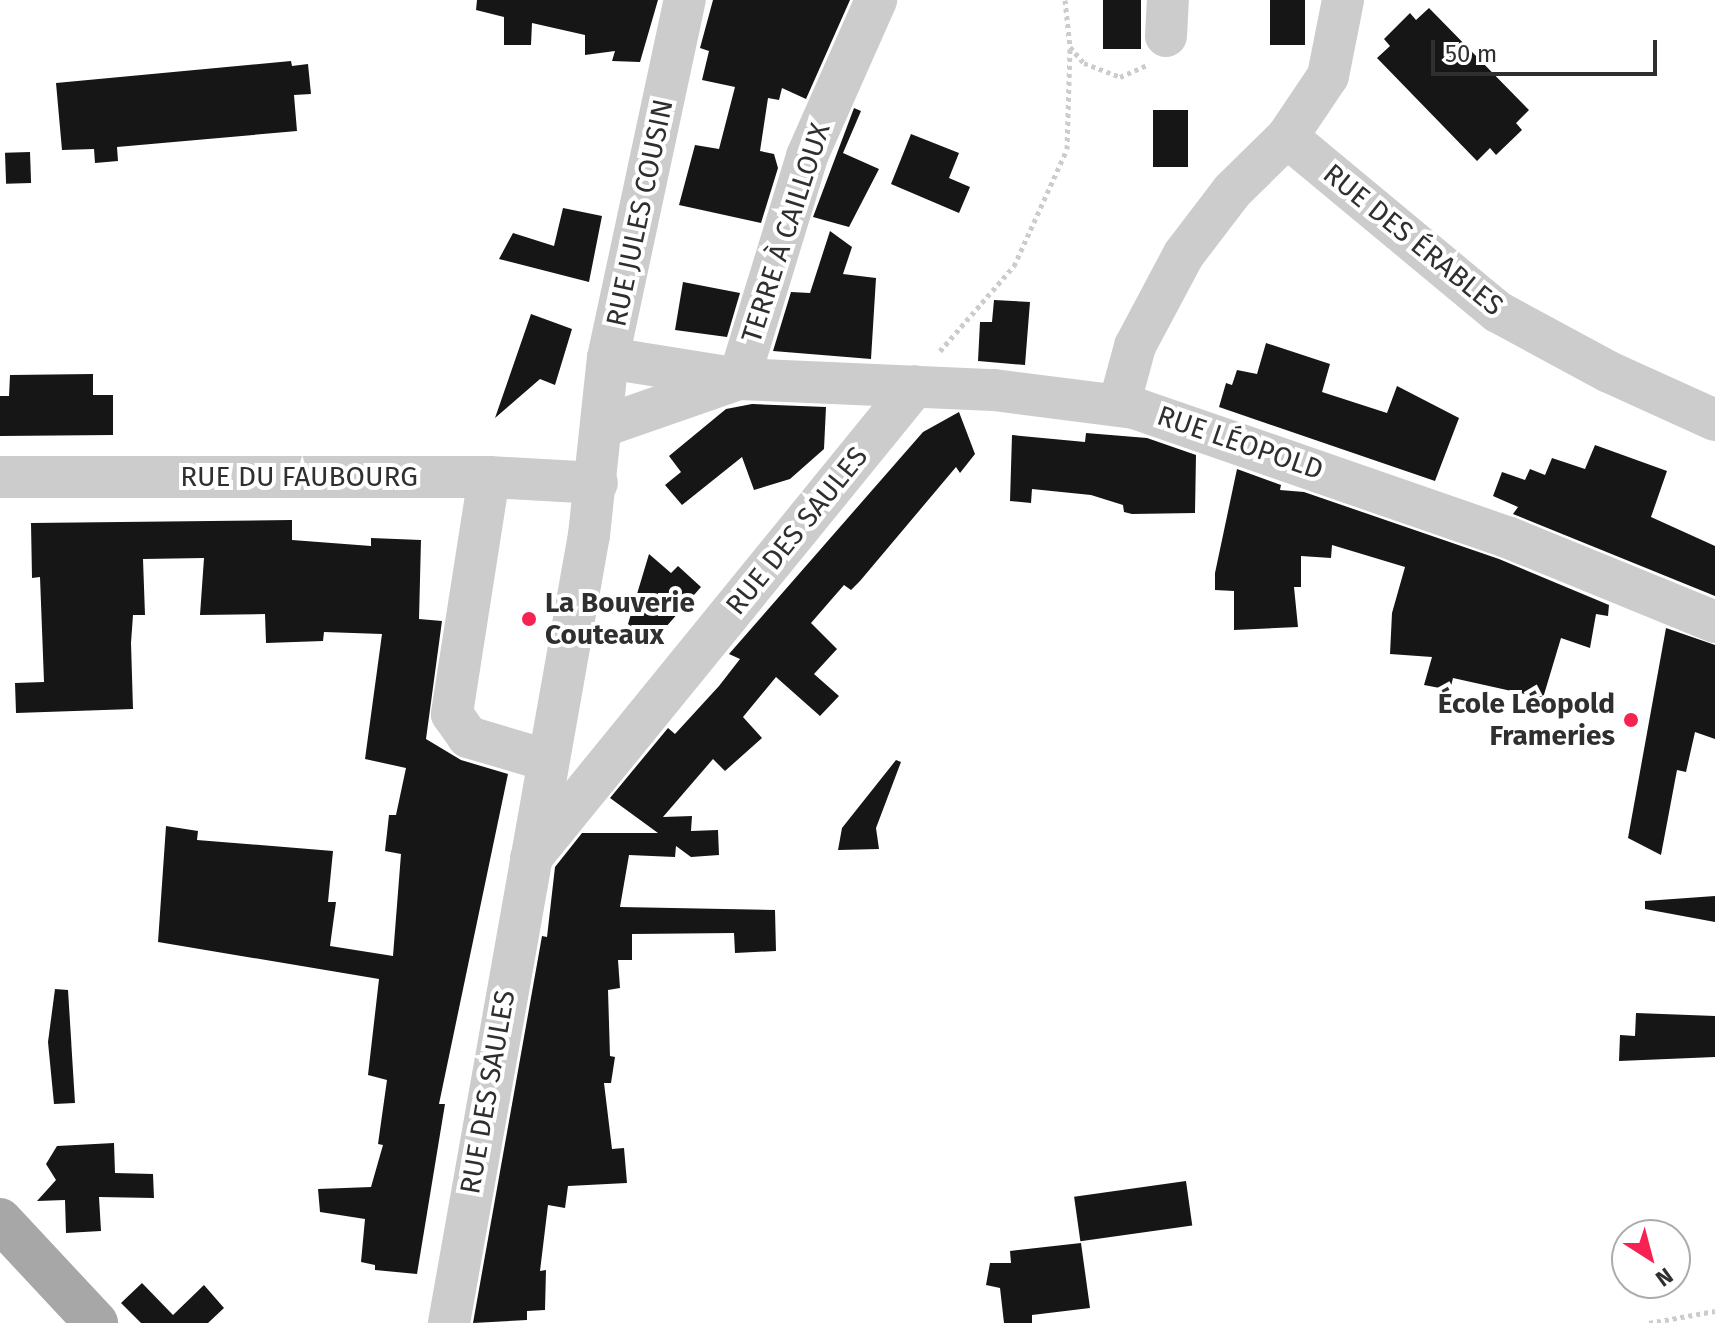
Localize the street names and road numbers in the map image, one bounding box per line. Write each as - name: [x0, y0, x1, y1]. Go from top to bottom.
- street label: RUE JULES COUSIN: [599, 96, 681, 330]
- street label: TERRE À CAILLOUX: [735, 119, 837, 347]
- street label: RUE DES ÉRABLES: [1316, 157, 1510, 323]
- street label: RUE LÉOPOLD: [1153, 399, 1327, 487]
- street label: RUE DES SAULES: [719, 440, 875, 622]
- street label: RUE DU FAUBOURG: [180, 460, 418, 494]
- street label: RUE DES SAULES: [454, 987, 522, 1197]

